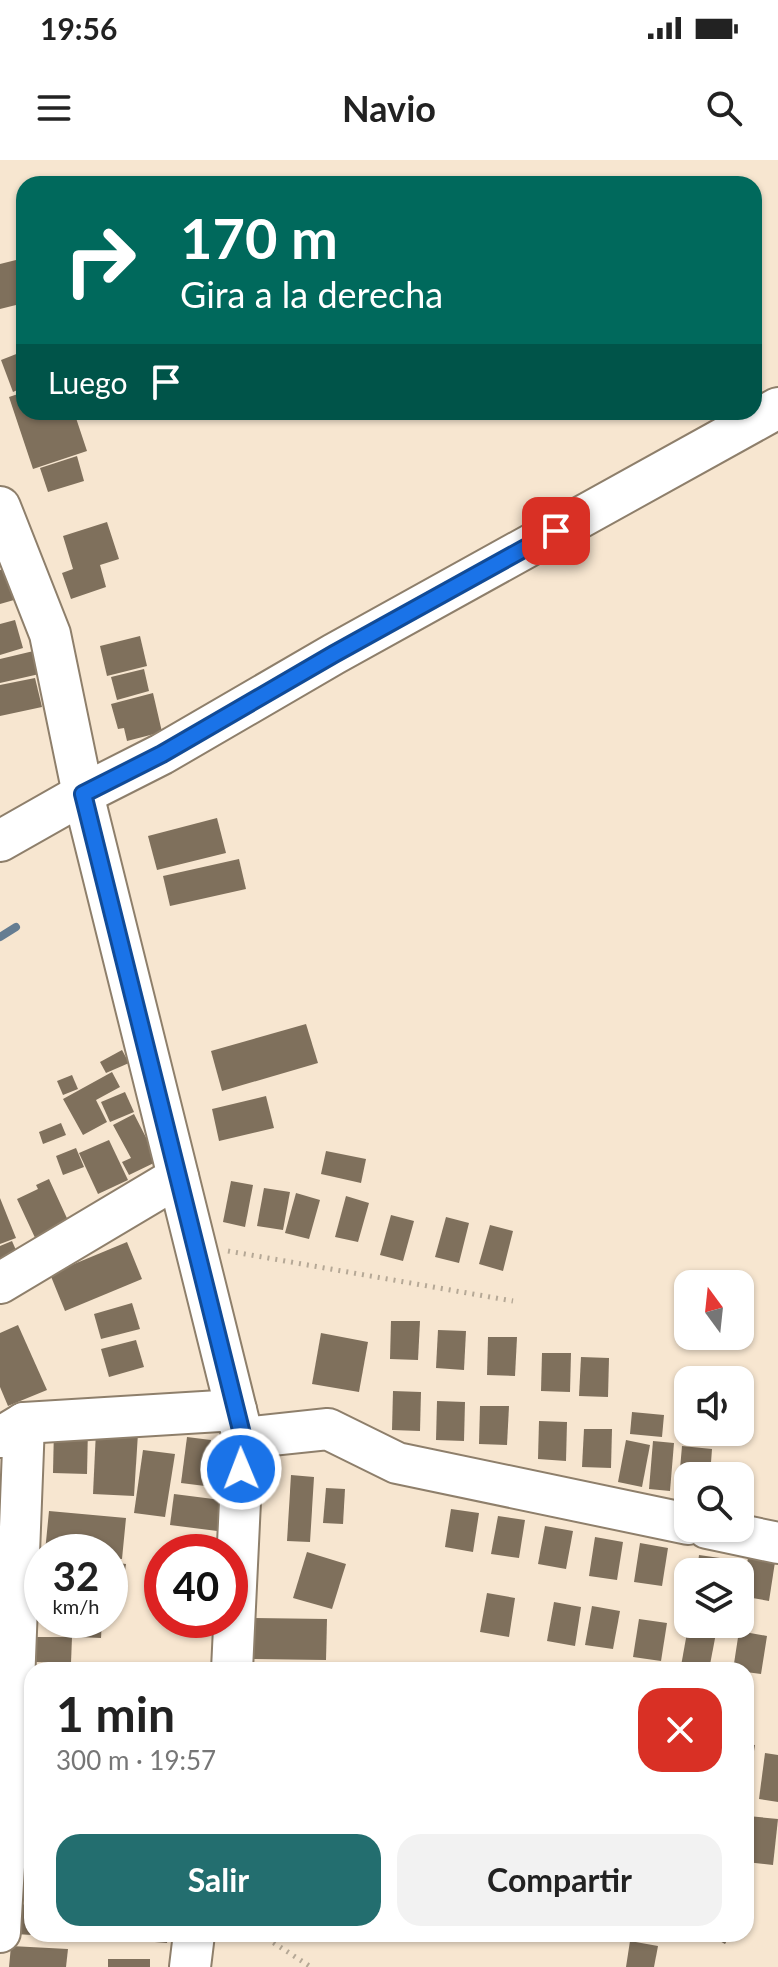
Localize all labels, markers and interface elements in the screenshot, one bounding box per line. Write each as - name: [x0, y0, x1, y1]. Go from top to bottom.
- text: 19:56: [40, 10, 117, 46]
- icon: menu: [32, 86, 76, 130]
- text: Navio: [342, 86, 436, 130]
- icon: search: [702, 86, 746, 130]
- text: 170 m: [180, 204, 338, 271]
- icon: right: [48, 208, 152, 312]
- text: Gira a la derecha: [180, 272, 443, 316]
- icon: arrive: [144, 360, 188, 404]
- text: Luego: [48, 364, 128, 400]
- pin: [522, 497, 590, 565]
- icon: arrive: [534, 509, 578, 553]
- north arrow: [674, 1270, 754, 1350]
- map controls: [674, 1270, 754, 1638]
- button: sound: [674, 1366, 754, 1446]
- position arrow: [199, 1427, 283, 1511]
- button: search: [674, 1462, 754, 1542]
- speed limit sign: 40: [144, 1534, 248, 1638]
- text: 32: [53, 1552, 99, 1600]
- button: layers: [674, 1558, 754, 1638]
- text: km/h: [53, 1594, 99, 1618]
- text: 1 min: [56, 1685, 175, 1742]
- button: close: [638, 1688, 722, 1772]
- text: 300 m · 19:57: [56, 1744, 216, 1776]
- button: Salir: [56, 1834, 381, 1926]
- button: Compartir: [397, 1834, 722, 1926]

